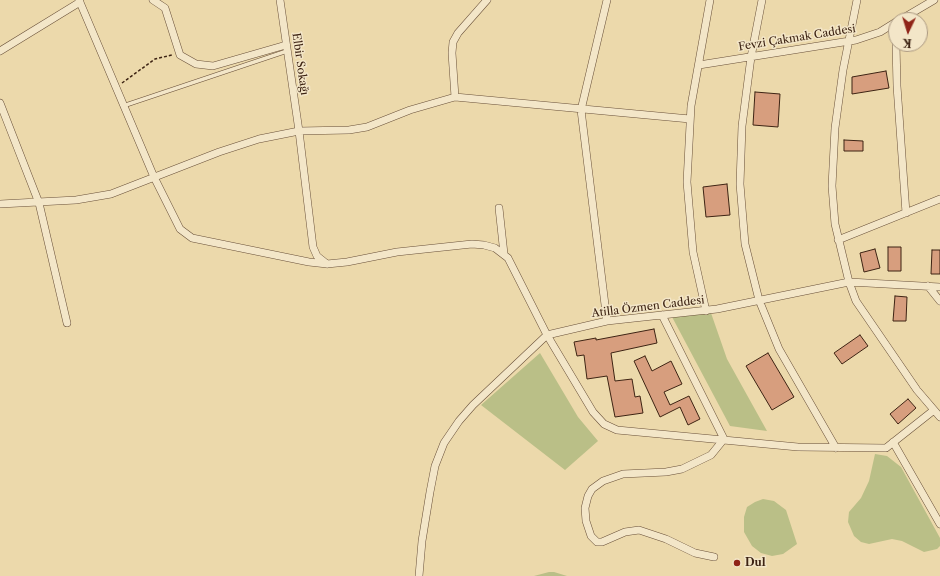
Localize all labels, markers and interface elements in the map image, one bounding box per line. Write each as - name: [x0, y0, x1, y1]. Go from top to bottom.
- north arrow: [888, 12, 928, 52]
- street label: Fevzi Çakmak Caddesi: [737, 22, 857, 54]
- street label: Elbir Sokağı: [289, 32, 311, 96]
- text: K: [902, 36, 912, 50]
- street label: Atilla Özmen Caddesi: [591, 294, 705, 320]
- place label: Dul: [745, 556, 766, 570]
- marker: Dul: [732, 558, 742, 568]

